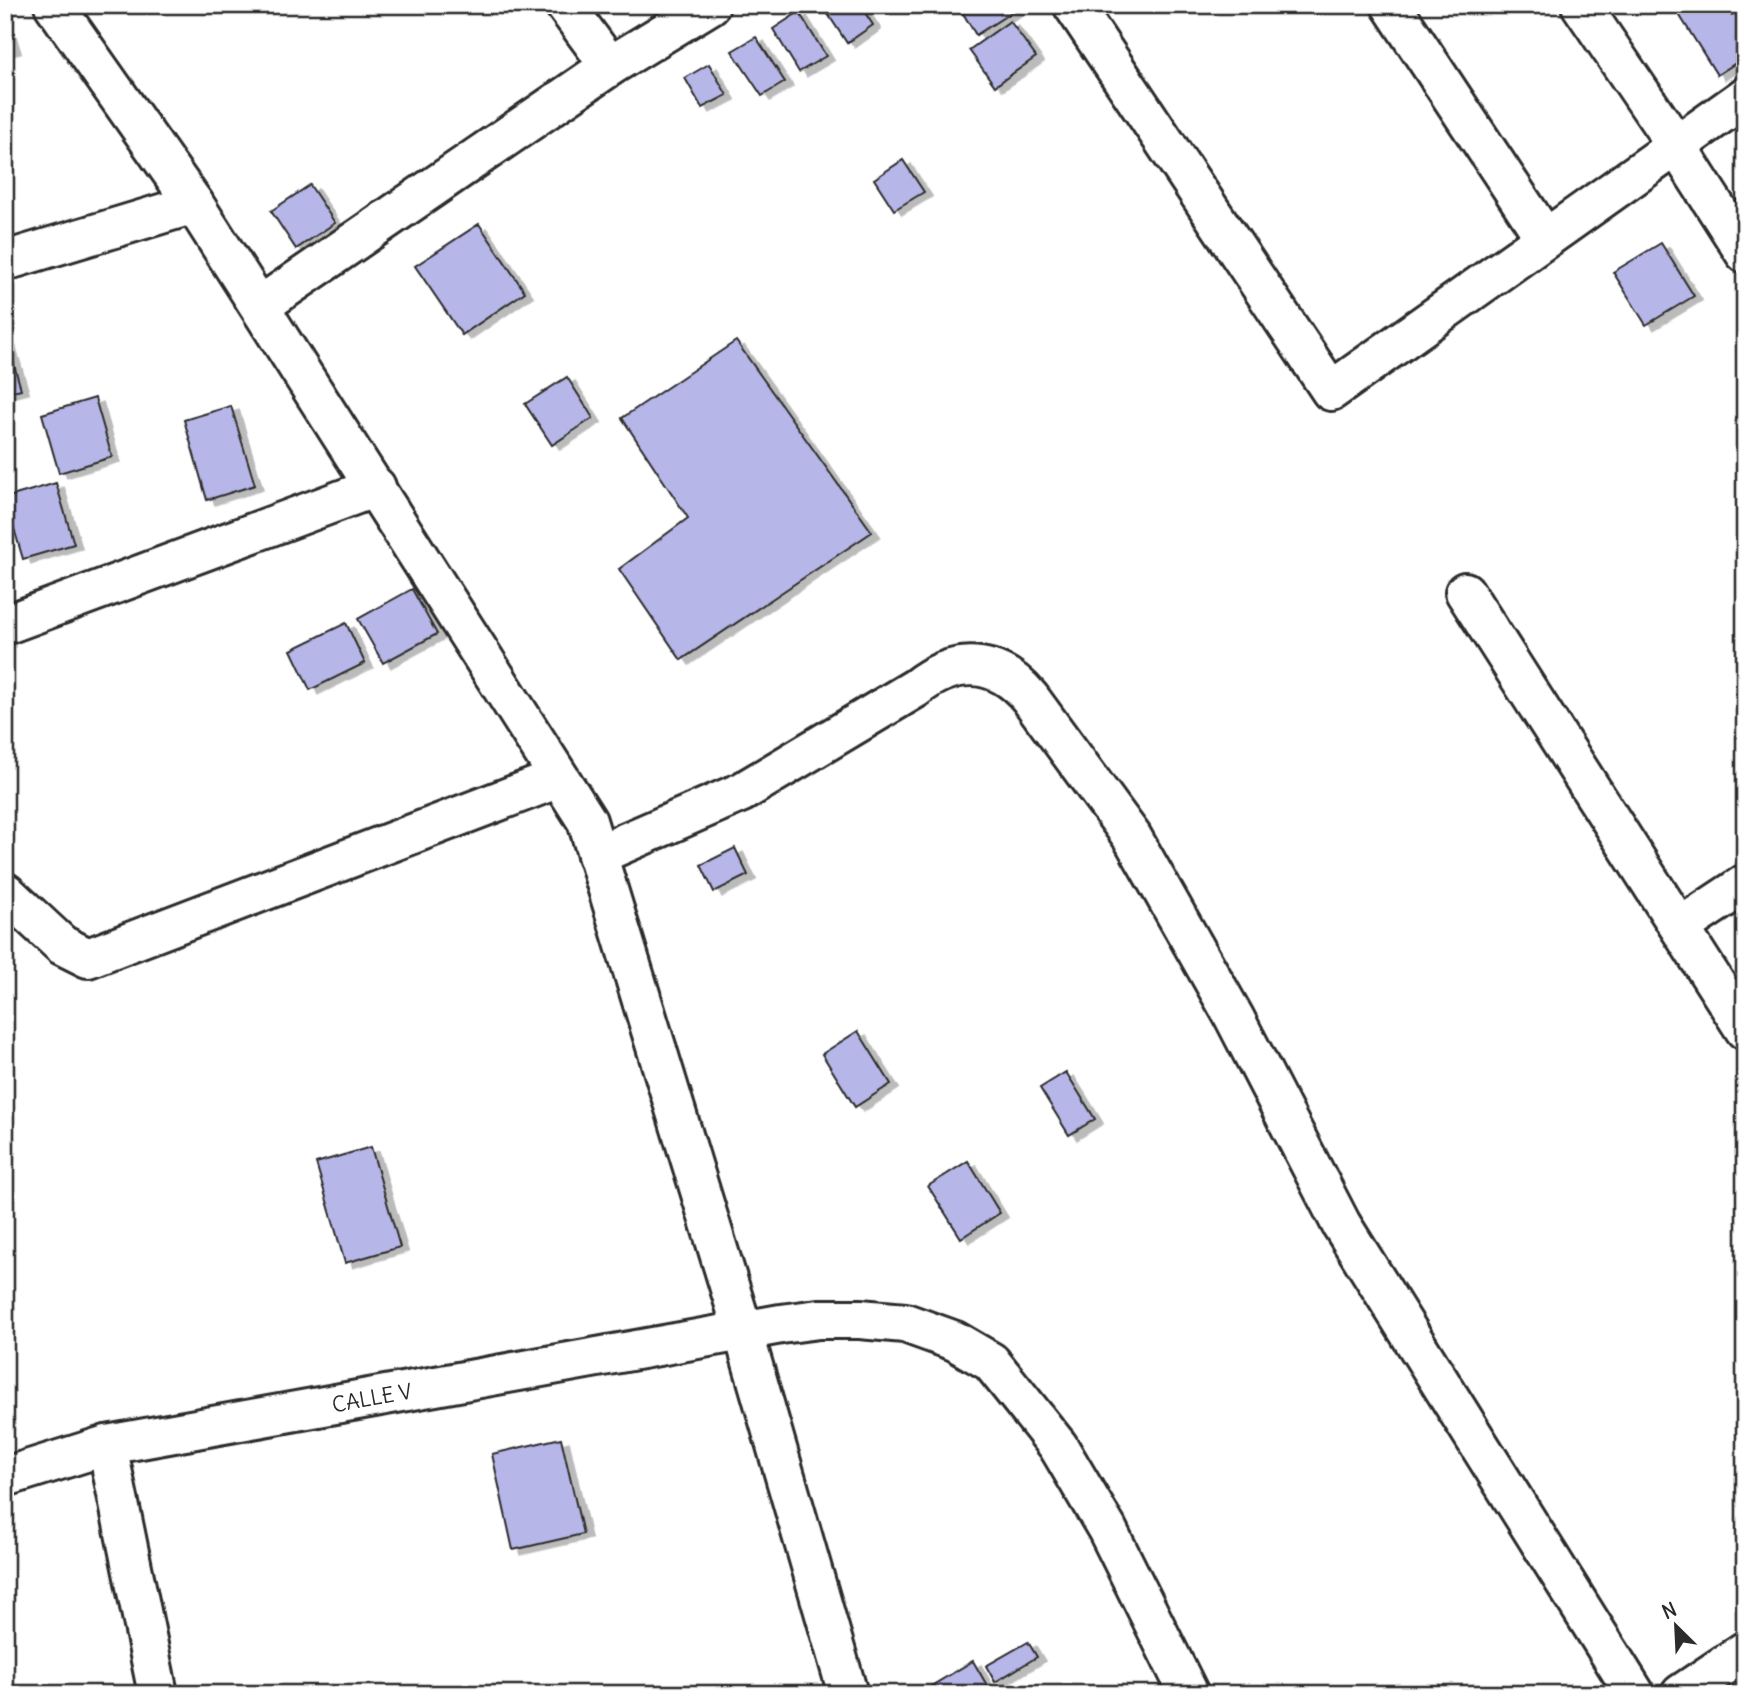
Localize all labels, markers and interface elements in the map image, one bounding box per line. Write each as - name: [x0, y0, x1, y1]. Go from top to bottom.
- street label: CALLE V: [330, 1377, 414, 1418]
- north arrow: [1642, 1590, 1712, 1660]
- text: N: [1658, 1597, 1680, 1624]

